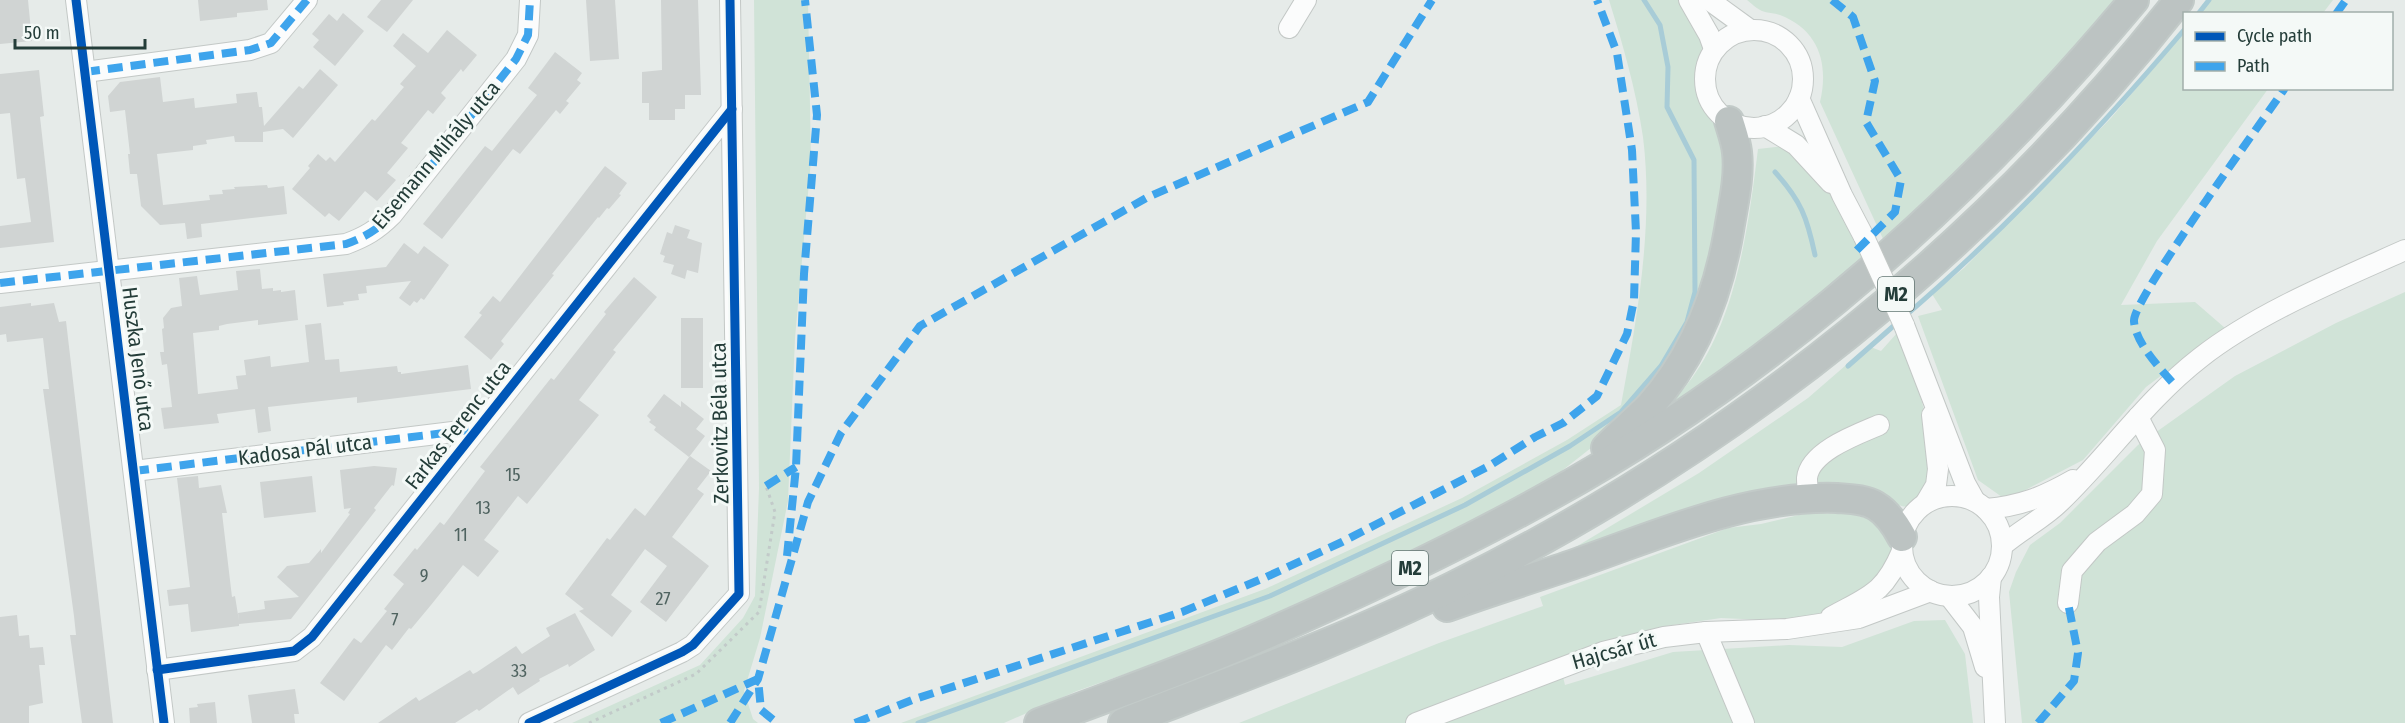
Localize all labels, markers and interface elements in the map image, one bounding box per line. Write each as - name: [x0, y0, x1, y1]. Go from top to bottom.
- scale bar: [15, 12, 146, 50]
- legend: [2183, 12, 2393, 90]
- text: 50 m: [24, 22, 60, 44]
- text: Cycle path: [2237, 25, 2312, 47]
- text: Path: [2237, 55, 2270, 77]
- street label: Eisemann Mihály utca: [366, 76, 506, 234]
- road number: M2: [1878, 277, 1914, 311]
- street label: Huszka Jenő utca: [116, 285, 160, 433]
- street label: Zerkovitz Béla utca: [706, 342, 734, 504]
- street label: Farkas Ferenc utca: [400, 355, 516, 495]
- street label: Kadosa Pál utca: [237, 429, 373, 471]
- house number: 15: [505, 464, 521, 486]
- house number: 13: [475, 497, 491, 519]
- house number: 11: [454, 524, 468, 546]
- road number: M2: [1392, 551, 1428, 585]
- house number: 9: [420, 565, 428, 587]
- house number: 27: [655, 588, 671, 610]
- house number: 7: [391, 609, 399, 631]
- street label: Hajcsár út: [1569, 627, 1659, 675]
- house number: 33: [511, 660, 527, 682]

